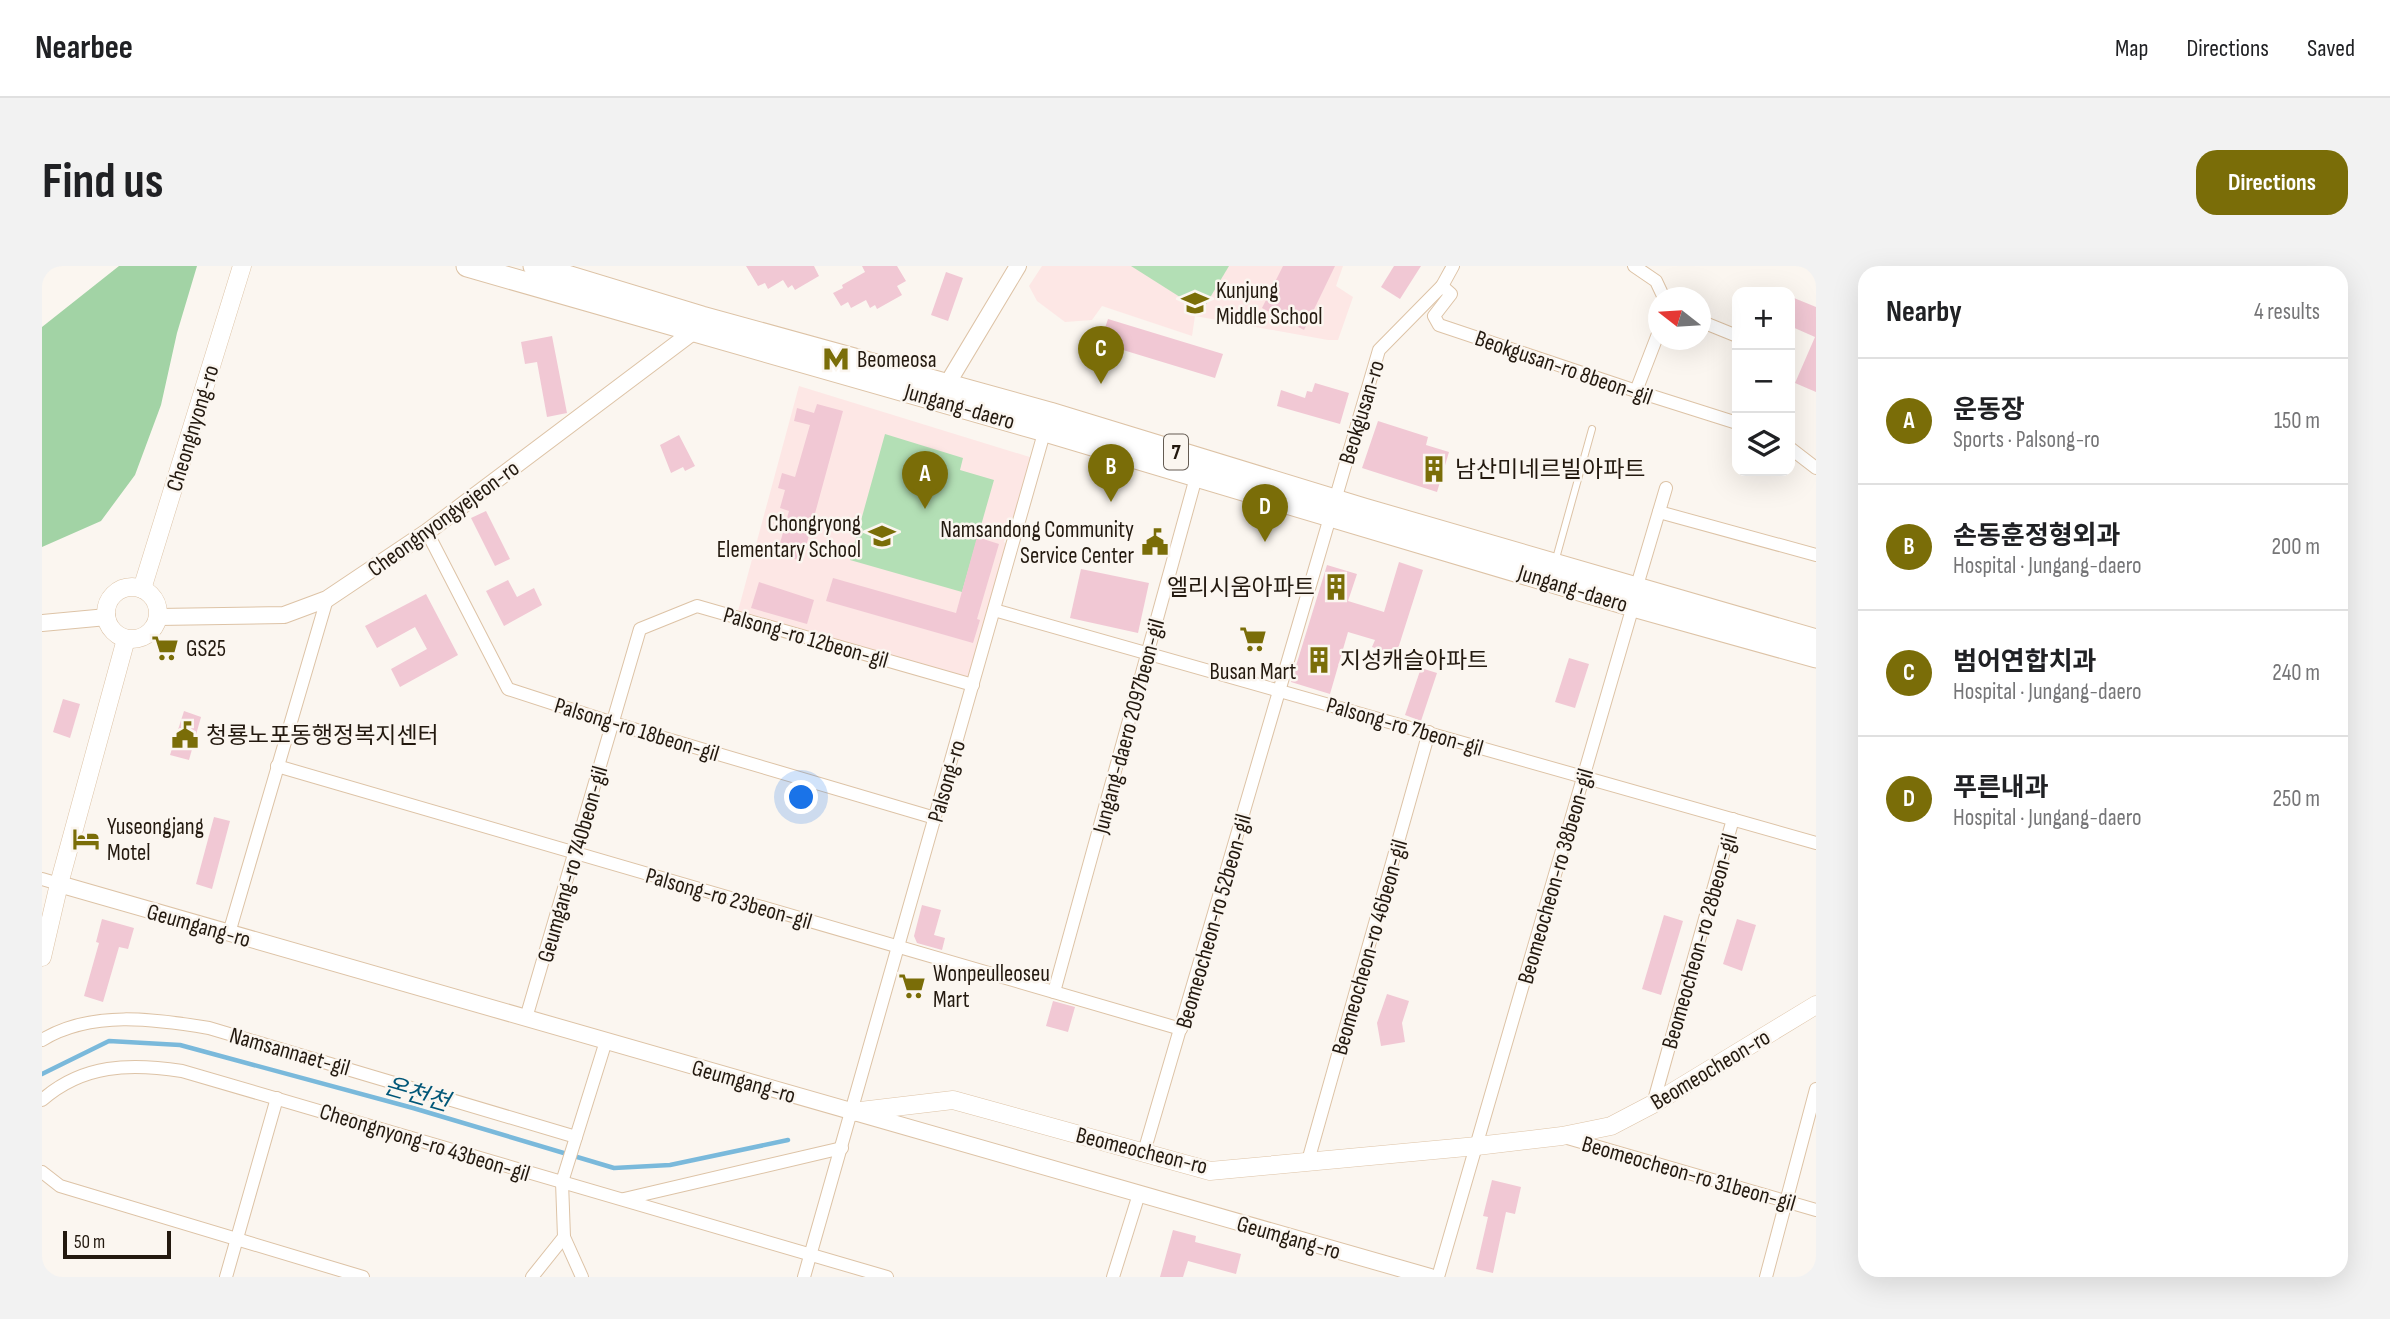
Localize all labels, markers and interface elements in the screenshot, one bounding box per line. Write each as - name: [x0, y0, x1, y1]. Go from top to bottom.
- text: Nearbee: [35, 28, 133, 68]
- text: Map: [2115, 34, 2148, 63]
- text: Directions: [2186, 34, 2269, 63]
- text: Saved: [2307, 34, 2355, 63]
- button: Directions: [2196, 150, 2348, 215]
- text: Find us: [42, 153, 164, 212]
- place label: Kunjung Middle School: [1216, 277, 1323, 331]
- north arrow: [1648, 287, 1711, 350]
- map controls: [1732, 287, 1795, 476]
- button: +: [1732, 287, 1795, 350]
- school or university icon: Kunjung Middle School: [1180, 288, 1210, 318]
- text: Nearby: [1886, 294, 1962, 330]
- text: 4 results: [2254, 298, 2320, 326]
- street label: Beokgusan-ro 8beon-gil: [1471, 324, 1656, 411]
- pin: C: [1078, 326, 1124, 384]
- metro station icon: Beomeosa: [821, 344, 851, 374]
- place label: Beomeosa: [857, 346, 937, 374]
- button: −: [1732, 350, 1795, 413]
- street label: Beokgusan-ro: [1333, 357, 1391, 468]
- street label: Cheongnyong-ro: [160, 362, 225, 495]
- street label: Jungang-daero: [900, 378, 1018, 436]
- text: 운동장: [1953, 395, 2025, 426]
- text: A: [1904, 407, 1914, 435]
- text: 150 m: [2274, 407, 2320, 435]
- button: layers: [1732, 413, 1795, 476]
- text: Sports · Palsong-ro: [1953, 426, 2100, 454]
- road number: 7: [1164, 434, 1188, 470]
- pin: B: [1088, 444, 1134, 502]
- pin: A: [902, 451, 948, 509]
- street label: Cheongnyongyejeon-ro: [362, 454, 525, 583]
- building icon: 남산미네르빌아파트: [1419, 454, 1449, 484]
- place label: 남산미네르빌아파트: [1455, 456, 1645, 484]
- pin: D: [1242, 484, 1288, 542]
- place label: Chongryong Elementary School: [717, 510, 861, 564]
- place label: Namsandong Community Service Center: [940, 516, 1134, 570]
- school or university icon: Chongryong Elementary School: [867, 521, 897, 551]
- text: 손동훈정형외과: [1953, 521, 2120, 552]
- public building icon: Namsandong Community Service Center: [1140, 527, 1170, 557]
- text: B: [1904, 533, 1914, 561]
- text: 200 m: [2272, 533, 2320, 561]
- text: Hospital · Jungang-daero: [1953, 552, 2142, 580]
- street label: Jungang-daero: [1513, 559, 1631, 619]
- building icon: 엘리시움아파트: [1321, 572, 1351, 602]
- place label: 엘리시움아파트: [1167, 574, 1315, 602]
- street label: Palsong-ro 12beon-gil: [720, 601, 891, 675]
- street label: Jungang-daero 2097beon-gil: [1087, 616, 1171, 838]
- supermarket icon: Busan Mart: [1238, 624, 1268, 654]
- supermarket icon: GS25: [150, 633, 180, 663]
- place label: GS25: [186, 635, 226, 663]
- building icon: 지성캐슬아파트: [1304, 645, 1334, 675]
- place label: 지성캐슬아파트: [1340, 647, 1488, 675]
- text: 범어연합치과: [1953, 647, 2097, 678]
- place label: Busan Mart: [1210, 658, 1296, 686]
- text: C: [1903, 659, 1915, 687]
- text: 240 m: [2272, 659, 2320, 687]
- text: Hospital · Jungang-daero: [1953, 678, 2142, 706]
- street label: Palsong-ro 7beon-gil: [1323, 691, 1486, 763]
- street label: Palsong-ro 18beon-gil: [551, 692, 722, 768]
- public building icon: 청룡노포동행정복지센터: [170, 720, 200, 750]
- place label: 청룡노포동행정복지센터: [206, 722, 439, 750]
- street label: Palsong-ro: [922, 737, 972, 826]
- street label: Geumgang-ro 740beon-gil: [532, 763, 614, 966]
- street label: Beomeocheon-ro 38beon-gil: [1512, 765, 1600, 987]
- text: 푸른내과: [1953, 773, 2049, 804]
- your location: [784, 780, 818, 814]
- text: D: [1903, 785, 1915, 813]
- text: 250 m: [2273, 785, 2320, 813]
- text: Hospital · Jungang-daero: [1953, 804, 2142, 832]
- street label: Beomeocheon-ro 52beon-gil: [1170, 811, 1258, 1032]
- place label: Yuseongjang Motel: [107, 813, 204, 867]
- hotel icon: Yuseongjang Motel: [71, 824, 101, 854]
- street label: Beomeocheon-ro 28beon-gil: [1656, 830, 1744, 1052]
- street label: Beomeocheon-ro 46beon-gil: [1326, 836, 1414, 1058]
- street label: Palsong-ro 23beon-gil: [642, 862, 815, 936]
- street label: Geumgang-ro: [144, 898, 254, 954]
- place label: Wonpeulleoseu Mart: [933, 960, 1050, 1014]
- supermarket icon: Wonpeulleoseu Mart: [897, 971, 927, 1001]
- street label: Namsannaet-gil: [226, 1021, 353, 1082]
- street label: Beomeocheon-ro: [1646, 1023, 1775, 1116]
- street label: Geumgang-ro: [689, 1054, 799, 1110]
- water label: 온천천: [381, 1071, 455, 1118]
- street label: Cheongnyong-ro 43beon-gil: [316, 1098, 533, 1188]
- street label: Beomeocheon-ro: [1073, 1121, 1210, 1181]
- street label: Beomeocheon-ro 31beon-gil: [1579, 1130, 1799, 1218]
- street label: Geumgang-ro: [1234, 1210, 1344, 1266]
- scale bar: [63, 1228, 172, 1260]
- text: 50 m: [74, 1231, 105, 1254]

